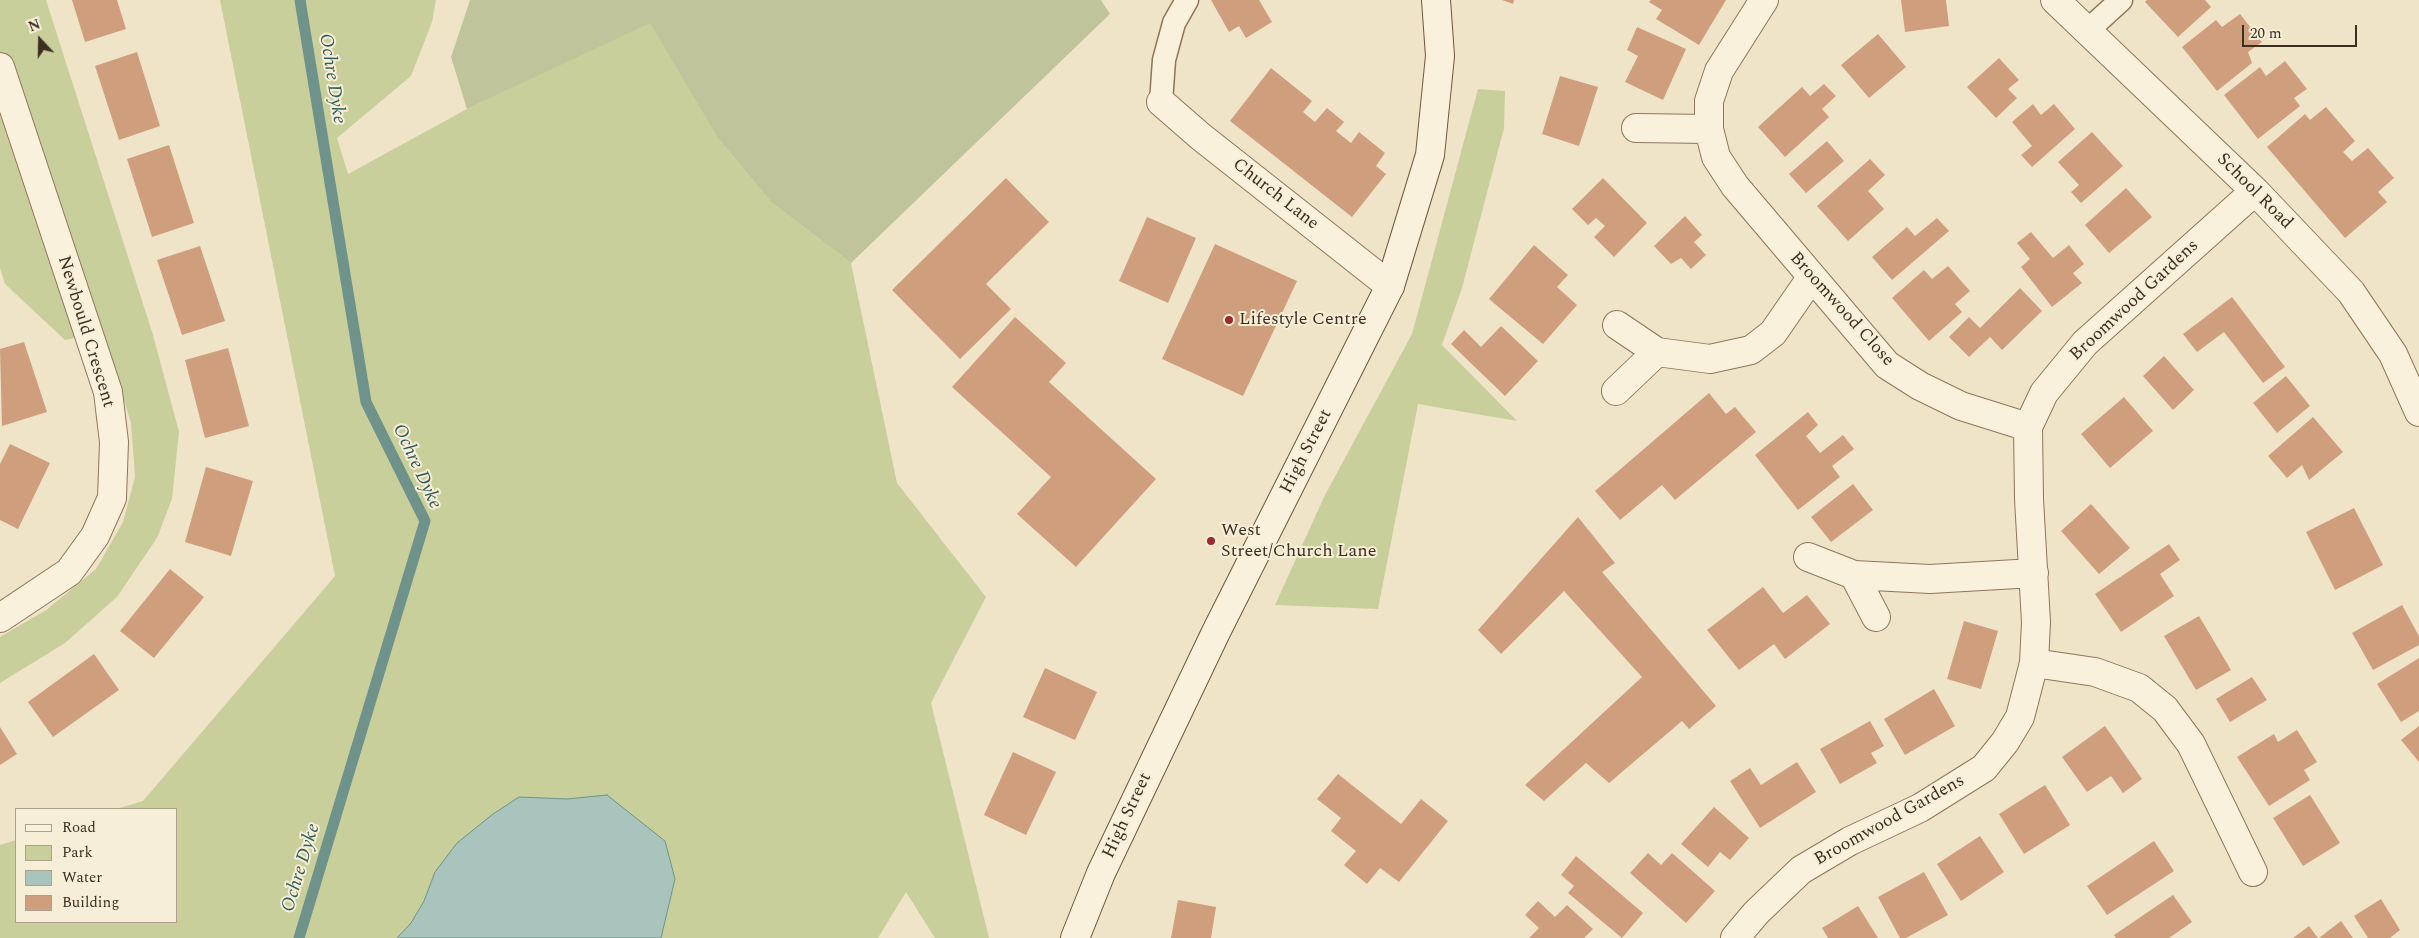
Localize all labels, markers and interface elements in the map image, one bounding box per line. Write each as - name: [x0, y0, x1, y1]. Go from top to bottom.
- text: N: [25, 14, 44, 37]
- north arrow: [15, 15, 65, 65]
- scale bar: [2244, 15, 2359, 47]
- text: 20 m: [2250, 22, 2282, 45]
- water label: Ochre Dyke: [313, 32, 349, 126]
- street label: School Road: [2211, 149, 2297, 235]
- street label: Church Lane: [1227, 155, 1323, 235]
- street label: Broomwood Gardens: [2066, 236, 2204, 366]
- street label: Broomwood Close: [1784, 248, 1898, 372]
- street label: Newbould Crescent: [52, 254, 118, 410]
- place label: Lifestyle Centre: [1239, 309, 1367, 331]
- marker: Lifestyle Centre: [1223, 314, 1235, 326]
- street label: High Street: [1276, 406, 1338, 498]
- water label: Ochre Dyke: [386, 421, 446, 513]
- place label: West Street/Church Lane: [1221, 520, 1376, 562]
- marker: West Street/Church Lane: [1205, 535, 1217, 547]
- street label: High Street: [1099, 770, 1157, 862]
- street label: Broomwood Gardens: [1811, 771, 1969, 871]
- legend: [15, 808, 178, 923]
- text: Road: [62, 816, 96, 839]
- water label: Ochre Dyke: [278, 821, 326, 915]
- text: Park: [62, 841, 93, 864]
- text: Water: [62, 866, 102, 889]
- text: Building: [62, 891, 119, 914]

